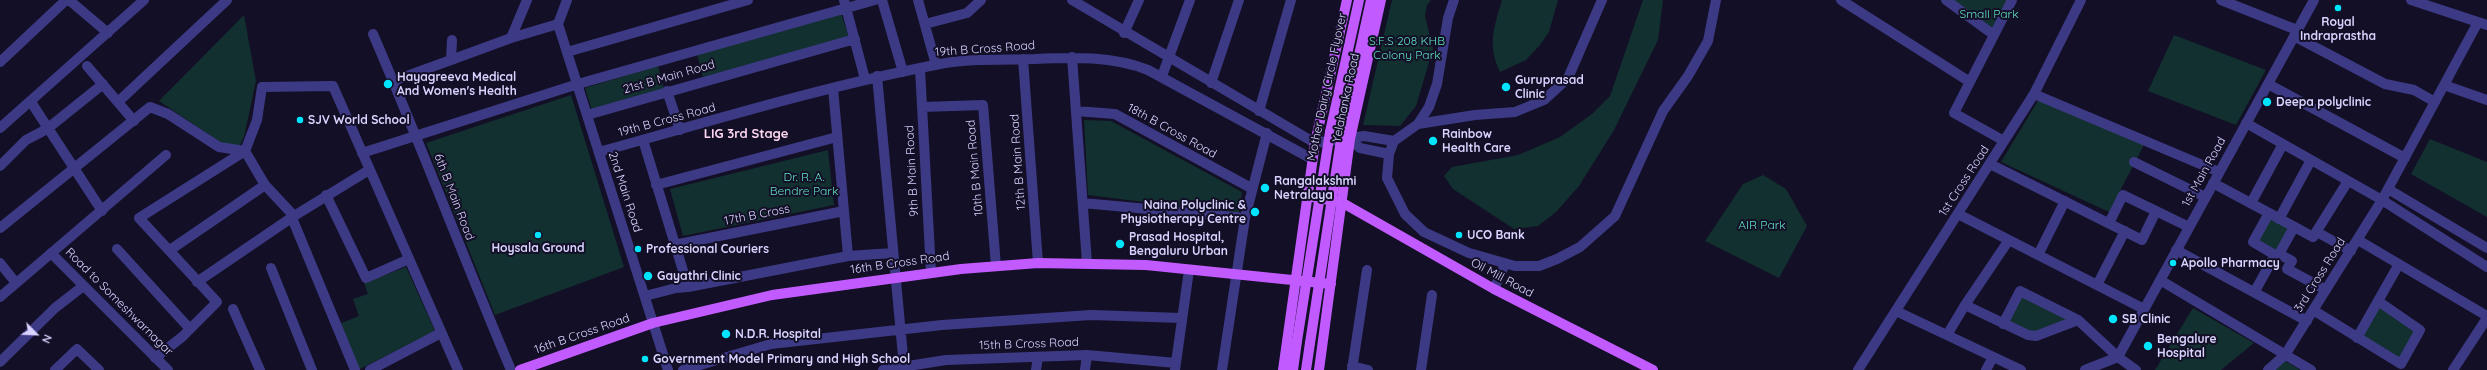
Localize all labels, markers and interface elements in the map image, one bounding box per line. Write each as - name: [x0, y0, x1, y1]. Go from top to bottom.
- marker: Royal Indraprastha: [2333, 3, 2343, 13]
- park label: Small Park: [1959, 7, 2019, 21]
- street label: Mother Dairy Circle Flyover: [1304, 12, 1350, 162]
- place label: Royal Indraprastha: [2300, 15, 2376, 43]
- park label: S.F.S 208 KHB Colony Park: [1369, 34, 1445, 62]
- street label: 19th B Cross Road: [935, 38, 1035, 60]
- street label: Yelahanka Road: [1330, 52, 1362, 144]
- street label: 21st B Main Road: [621, 57, 717, 97]
- place label: Hayagreeva Medical And Women's Health: [397, 70, 517, 98]
- place label: Guruprasad Clinic: [1515, 73, 1584, 101]
- marker: Hayagreeva Medical And Women's Health: [382, 78, 394, 90]
- marker: Guruprasad Clinic: [1500, 81, 1512, 93]
- place label: Deepa polyclinic: [2276, 95, 2371, 109]
- marker: Deepa polyclinic: [2261, 96, 2273, 108]
- street label: 19th B Cross Road: [617, 100, 717, 140]
- street label: 18th B Cross Road: [1125, 100, 1219, 162]
- place label: SJV World School: [308, 113, 410, 127]
- street label: 12th B Main Road: [1007, 114, 1029, 210]
- marker: SJV World School: [295, 115, 305, 125]
- street label: 10th B Main Road: [964, 119, 986, 217]
- street label: 9th B Main Road: [902, 125, 922, 217]
- district label: LIG 3rd Stage: [704, 126, 788, 142]
- place label: Rainbow Health Care: [1442, 127, 1511, 155]
- marker: Rainbow Health Care: [1427, 135, 1439, 147]
- street label: 1st Main Road: [2179, 135, 2229, 209]
- street label: 1st Cross Road: [1936, 143, 1992, 219]
- street label: 2nd Main Road: [605, 150, 645, 234]
- street label: 6th B Main Road: [431, 152, 477, 242]
- park label: Dr. R. A. Bendre Park: [770, 170, 838, 198]
- place label: Rangalakshmi Netralaya: [1274, 174, 1356, 202]
- marker: Rangalakshmi Netralaya: [1259, 182, 1271, 194]
- place label: Naina Polyclinic & Physiotherapy Centre: [1121, 198, 1246, 226]
- street label: 17th B Cross: [723, 202, 791, 228]
- marker: Naina Polyclinic & Physiotherapy Centre: [1249, 206, 1261, 218]
- park label: AIR Park: [1738, 218, 1786, 232]
- place label: UCO Bank: [1467, 228, 1525, 242]
- marker: Hoysala Ground: [533, 230, 543, 240]
- place label: Prasad Hospital, Bengaluru Urban: [1129, 230, 1228, 258]
- marker: UCO Bank: [1454, 230, 1464, 240]
- street label: 3rd Cross Road: [2291, 235, 2349, 315]
- marker: Prasad Hospital, Bengaluru Urban: [1114, 238, 1126, 250]
- place label: Hoysala Ground: [491, 241, 585, 255]
- place label: Professional Couriers: [646, 242, 769, 256]
- marker: Professional Couriers: [633, 244, 643, 254]
- street label: Road to Someshwarnagar: [62, 245, 176, 359]
- street label: 16th B Cross Road: [850, 249, 950, 277]
- street label: Oil Mill Road: [1468, 255, 1536, 301]
- place label: Apollo Pharmacy: [2181, 256, 2280, 270]
- marker: Apollo Pharmacy: [2168, 258, 2178, 268]
- place label: Gayathri Clinic: [657, 269, 741, 283]
- marker: Gayathri Clinic: [642, 270, 654, 282]
- street label: 16th B Cross Road: [532, 311, 632, 357]
- place label: SB Clinic: [2122, 312, 2170, 326]
- marker: SB Clinic: [2107, 313, 2119, 325]
- north arrow: [16, 314, 56, 354]
- place label: N.D.R. Hospital: [735, 327, 821, 341]
- marker: N.D.R. Hospital: [720, 328, 732, 340]
- text: N: [39, 332, 55, 345]
- place label: Bengalure Hospital: [2157, 332, 2216, 360]
- street label: 15th B Cross Road: [979, 335, 1079, 353]
- marker: Bengalure Hospital: [2142, 340, 2154, 352]
- place label: Government Model Primary and High School: [653, 352, 910, 366]
- marker: Government Model Primary and High School: [640, 354, 650, 364]

